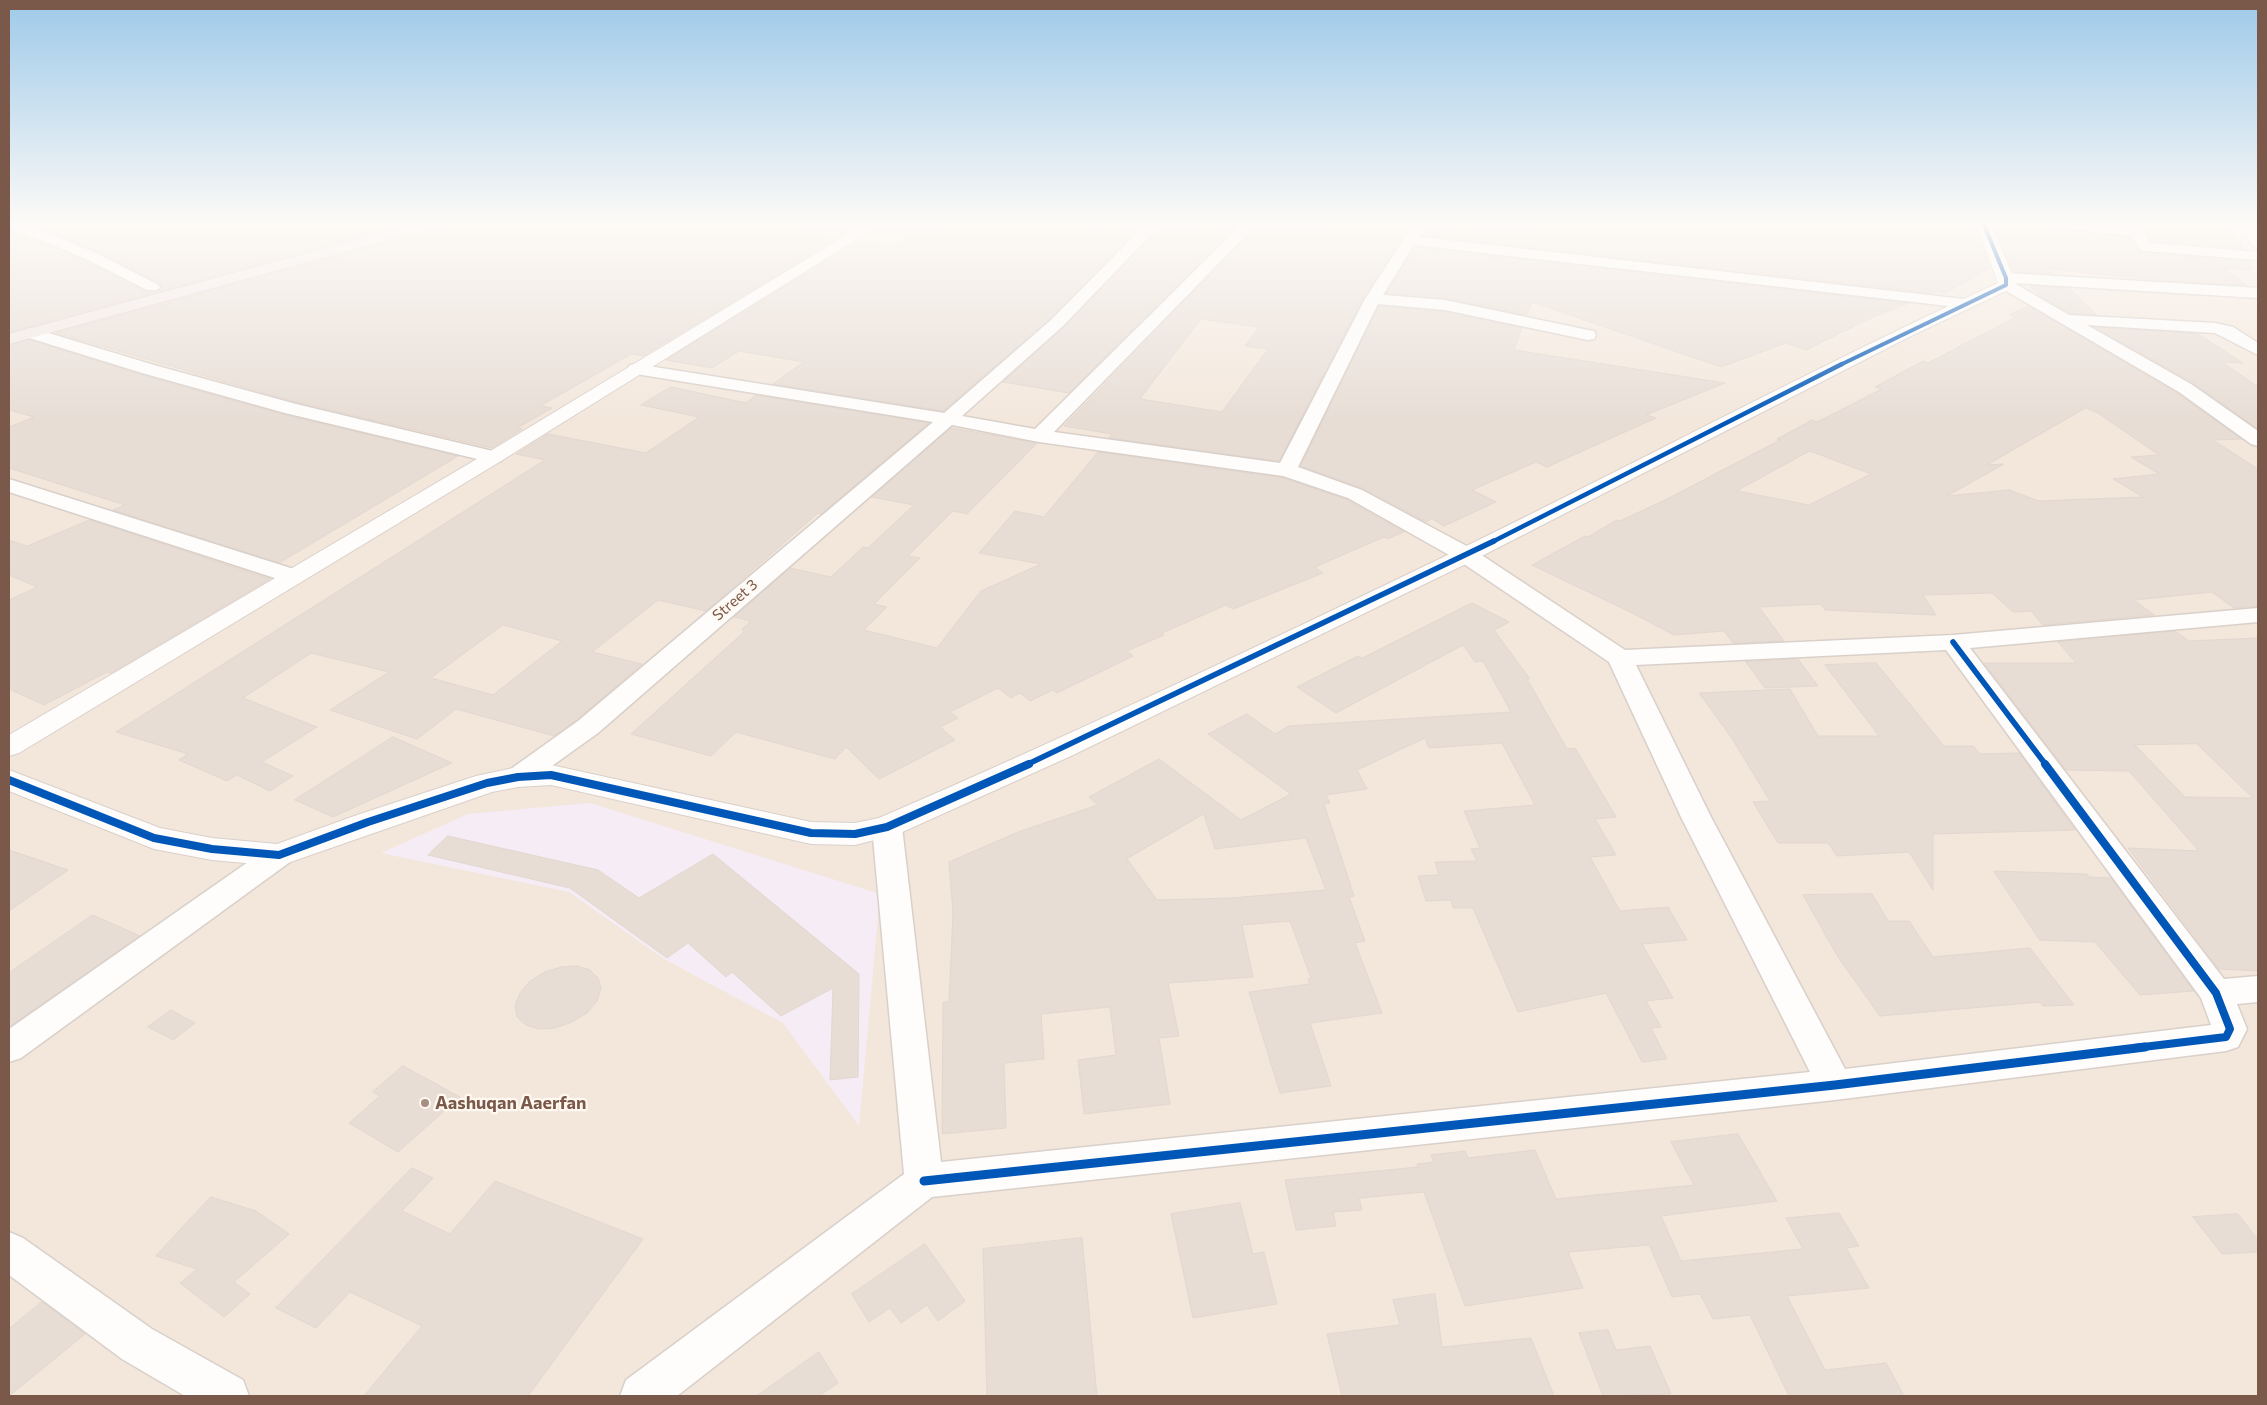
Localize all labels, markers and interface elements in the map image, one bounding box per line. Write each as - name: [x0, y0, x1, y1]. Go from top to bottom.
- street label: Street 3: [709, 576, 761, 624]
- place label: Aashuqan Aaerfan: [435, 1092, 586, 1114]
- marker: Aashuqan Aaerfan: [419, 1097, 431, 1109]

